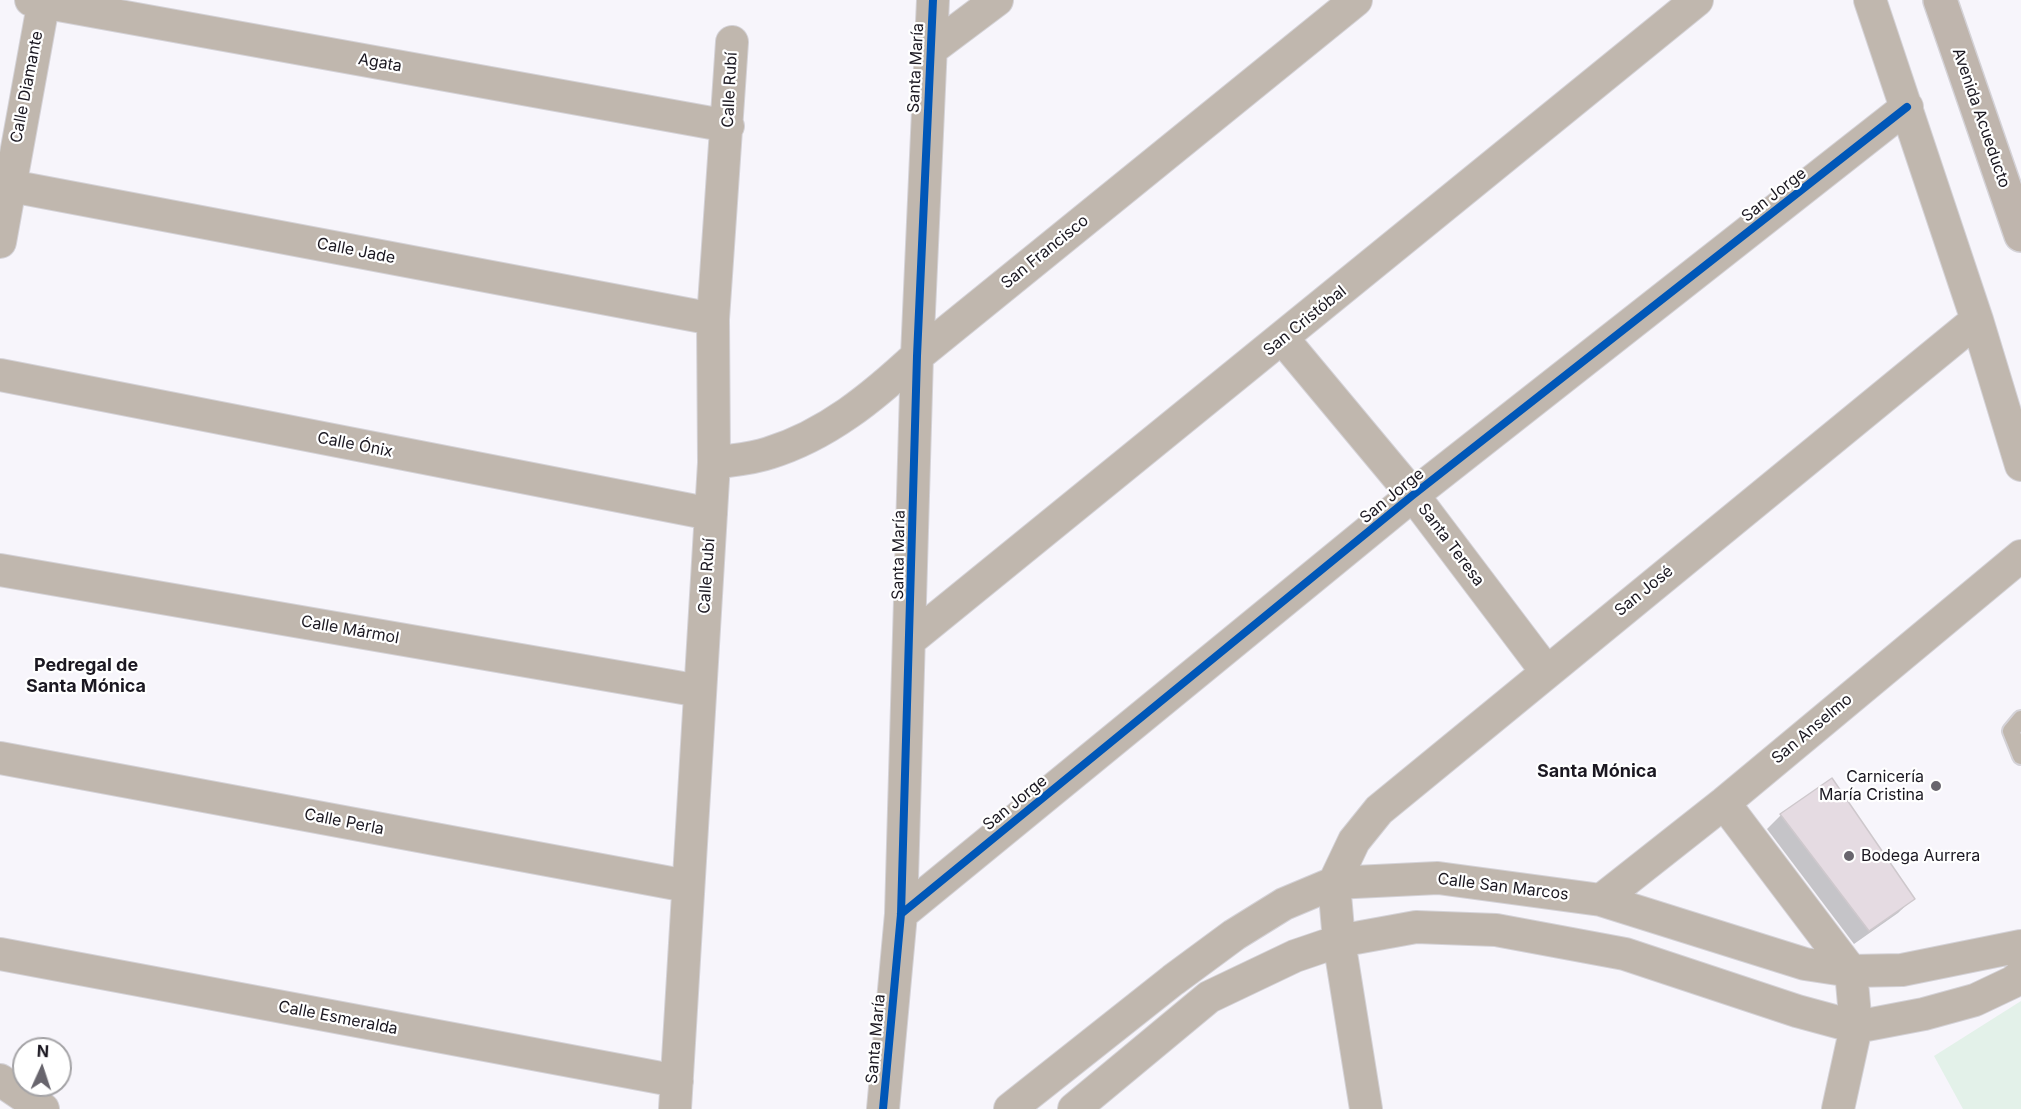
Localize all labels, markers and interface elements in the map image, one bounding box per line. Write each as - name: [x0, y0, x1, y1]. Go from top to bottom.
- street label: Santa María: [904, 23, 928, 113]
- street label: Calle Diamante: [7, 29, 47, 145]
- street label: Avenida Acueducto: [1948, 46, 2014, 190]
- street label: Agata: [357, 50, 403, 76]
- street label: Calle Rubí: [718, 52, 742, 128]
- street label: San Jorge: [1738, 164, 1810, 226]
- street label: San Francisco: [997, 211, 1093, 293]
- street label: Calle Jade: [315, 234, 397, 268]
- street label: San Cristóbal: [1260, 282, 1350, 360]
- street label: Calle Ónix: [316, 428, 394, 462]
- street label: San Jorge: [1356, 464, 1428, 528]
- street label: Santa Teresa: [1414, 500, 1488, 590]
- street label: Santa María: [889, 510, 909, 600]
- street label: Calle Rubí: [695, 538, 719, 614]
- street label: San José: [1611, 562, 1677, 620]
- street label: Calle Mármol: [299, 612, 401, 648]
- district label: Pedregal de Santa Mónica: [26, 655, 146, 698]
- street label: San Anselmo: [1768, 690, 1856, 768]
- district label: Santa Mónica: [1537, 761, 1657, 783]
- place label: Carnicería María Cristina: [1819, 767, 1924, 805]
- street label: San Jorge: [979, 771, 1051, 835]
- marker: Carnicería María Cristina: [1929, 779, 1943, 793]
- street label: Calle Perla: [302, 805, 386, 839]
- place label: Bodega Aurrera: [1861, 846, 1980, 866]
- marker: Bodega Aurrera: [1842, 849, 1856, 863]
- street label: Calle San Marcos: [1436, 869, 1570, 905]
- street label: Santa María: [863, 993, 889, 1085]
- street label: Calle Esmeralda: [277, 997, 399, 1039]
- north arrow: [12, 1037, 72, 1097]
- text: N: [36, 1041, 49, 1061]

